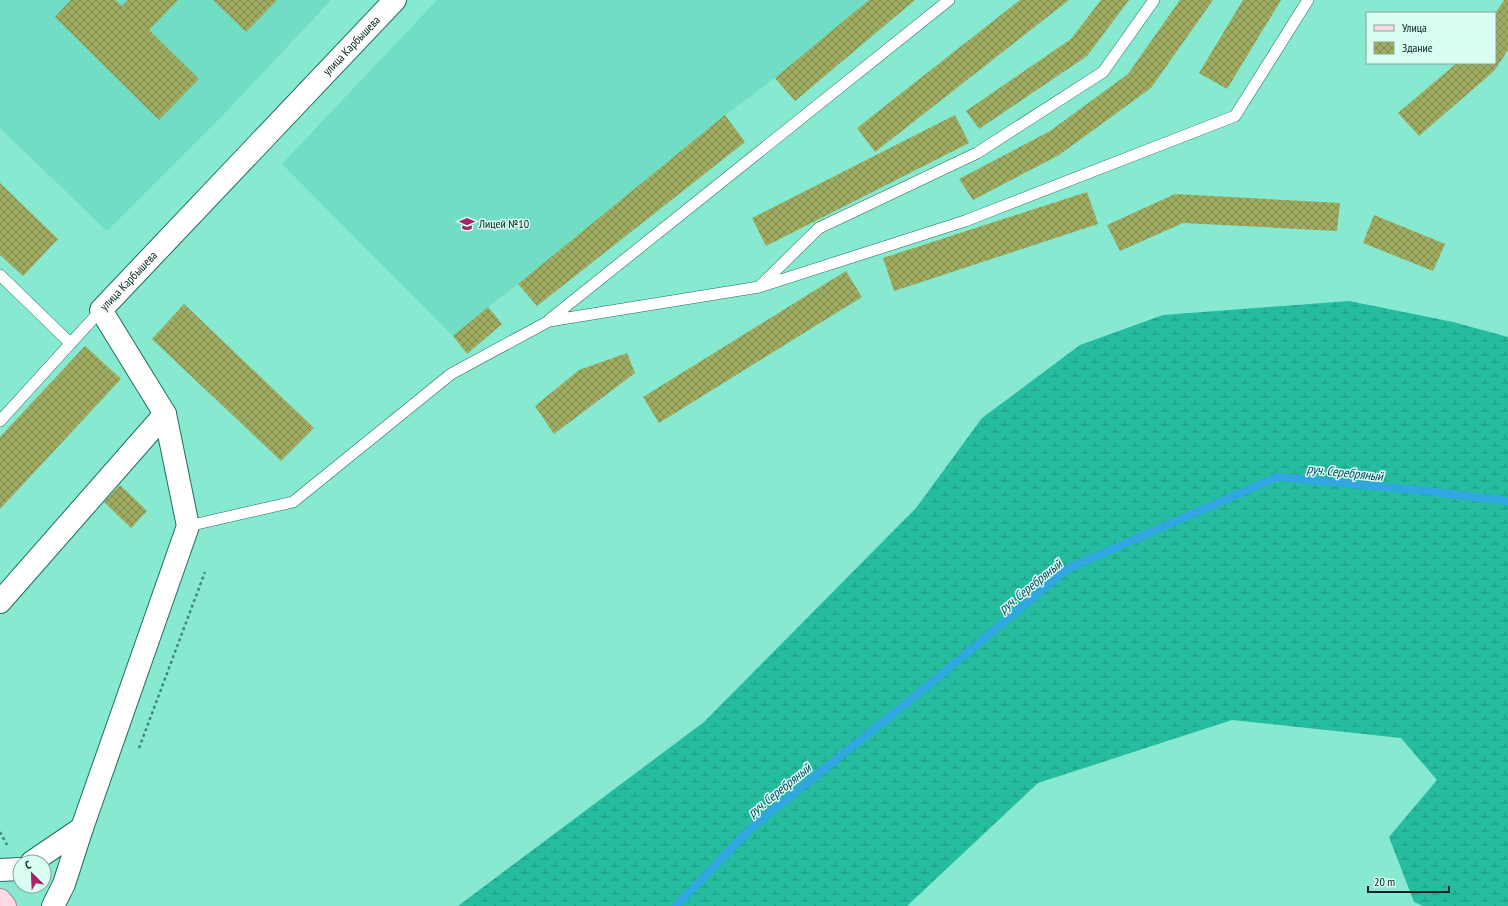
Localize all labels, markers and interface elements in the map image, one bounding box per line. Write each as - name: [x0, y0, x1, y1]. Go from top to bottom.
- street label: улица Карбышева: [319, 12, 383, 78]
- legend: [1366, 12, 1496, 64]
- text: Улица: [1402, 20, 1427, 35]
- text: Здание: [1402, 40, 1433, 55]
- school or university icon: Лицей №10: [458, 215, 476, 233]
- place label: Лицей №10: [478, 216, 529, 231]
- street label: улица Карбышева: [96, 247, 160, 314]
- water label: руч. Серебряный: [1306, 460, 1385, 485]
- water label: руч. Серебряный: [995, 555, 1066, 617]
- water label: руч. Серебряный: [744, 759, 815, 821]
- north arrow: [12, 854, 52, 894]
- text: С: [23, 857, 33, 872]
- scale bar: [1368, 868, 1449, 894]
- text: 20 m: [1374, 874, 1395, 889]

